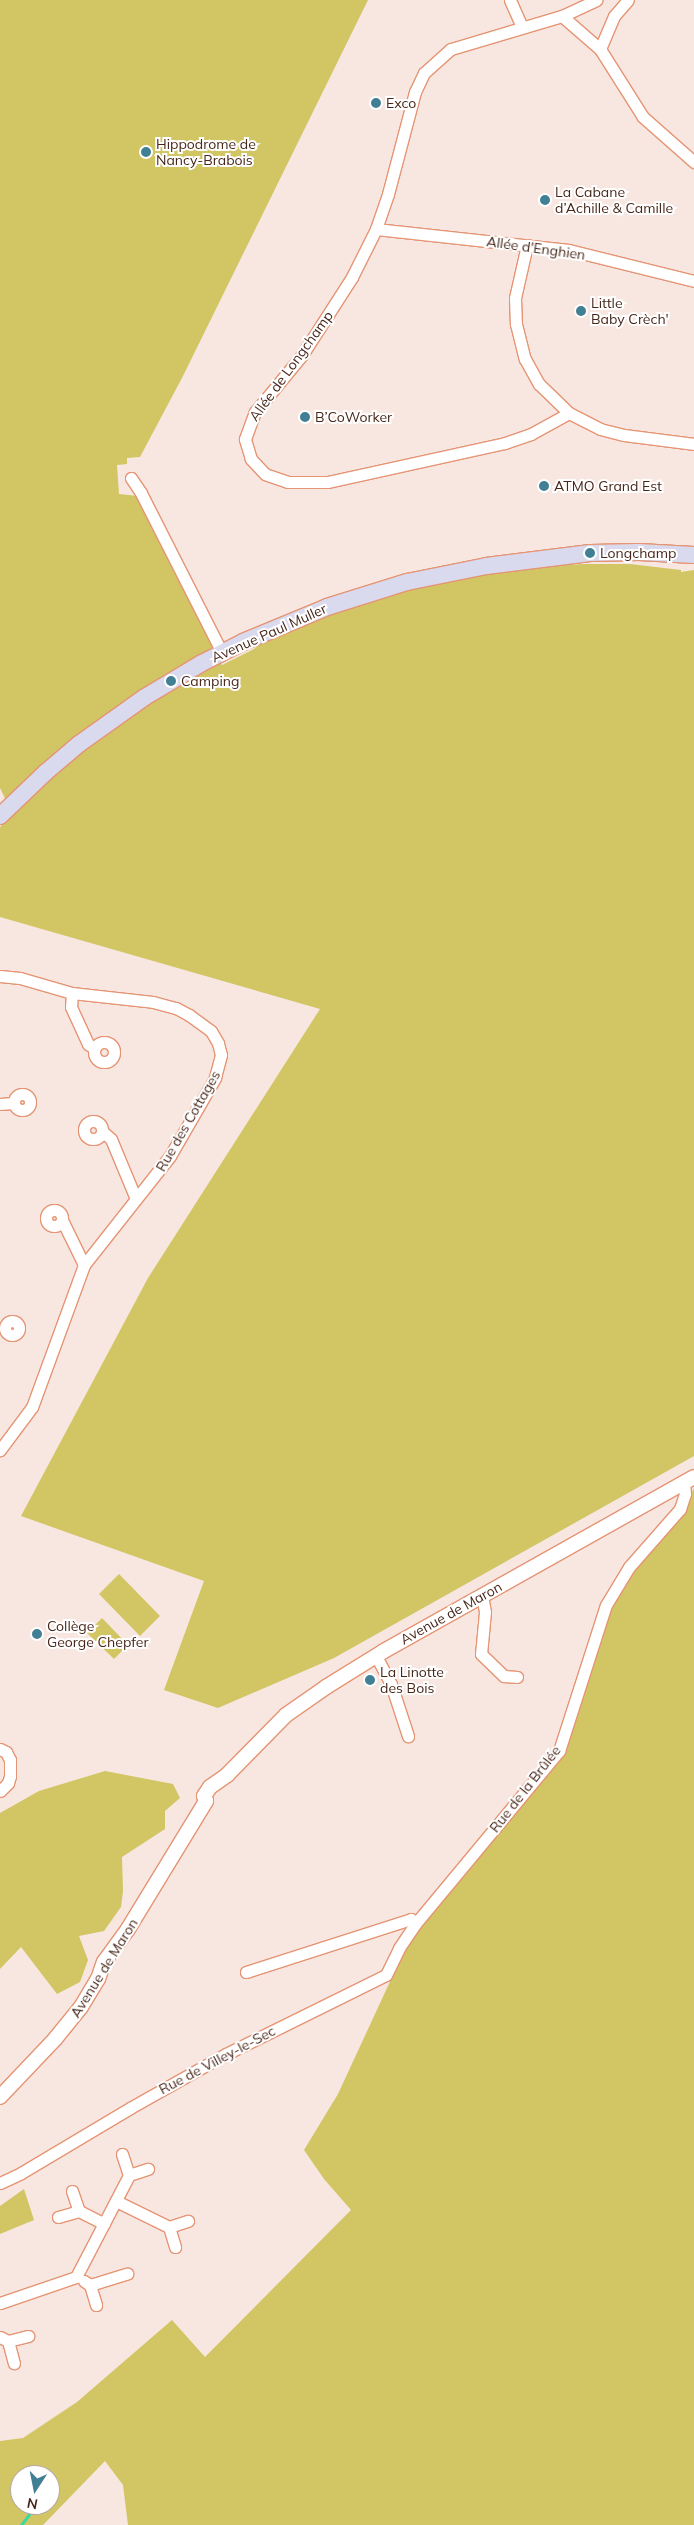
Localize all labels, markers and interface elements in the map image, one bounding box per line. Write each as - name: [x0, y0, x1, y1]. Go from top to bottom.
- place label: Exco: [386, 95, 416, 111]
- marker: Exco: [370, 97, 382, 109]
- place label: Hippodrome de Nancy-Brabois: [156, 136, 256, 168]
- marker: Hippodrome de Nancy-Brabois: [140, 146, 152, 158]
- place label: La Cabane d’Achille & Camille: [555, 184, 673, 216]
- marker: La Cabane d’Achille & Camille: [539, 194, 551, 206]
- street label: Allée d'Enghien: [486, 233, 586, 263]
- place label: Little Baby Crèch': [591, 295, 669, 328]
- marker: Little Baby Crèch': [575, 305, 587, 317]
- street label: Allée de Longchamp: [245, 308, 337, 424]
- place label: B’CoWorker: [315, 409, 392, 425]
- marker: B’CoWorker: [299, 411, 311, 423]
- place label: ATMO Grand Est: [554, 478, 662, 494]
- marker: ATMO Grand Est: [538, 480, 550, 492]
- place label: Longchamp: [600, 545, 676, 561]
- marker: Longchamp: [584, 547, 596, 559]
- street label: Avenue Paul Muller: [209, 600, 329, 666]
- place label: Camping: [181, 673, 239, 689]
- marker: Camping: [165, 675, 177, 687]
- street label: Rue des Cottages: [152, 1068, 224, 1174]
- street label: Avenue de Maron: [397, 1578, 505, 1648]
- place label: Collège George Chepfer: [47, 1618, 149, 1650]
- marker: Collège George Chepfer: [31, 1628, 43, 1640]
- place label: La Linotte des Bois: [380, 1664, 444, 1696]
- marker: La Linotte des Bois: [364, 1674, 376, 1686]
- street label: Rue de la Brûlée: [486, 1742, 564, 1836]
- street label: Avenue de Maron: [67, 1915, 141, 2021]
- street label: Rue de Villey-le-Sec: [156, 2022, 278, 2098]
- north arrow: [10, 2465, 60, 2515]
- text: N: [25, 2494, 39, 2514]

